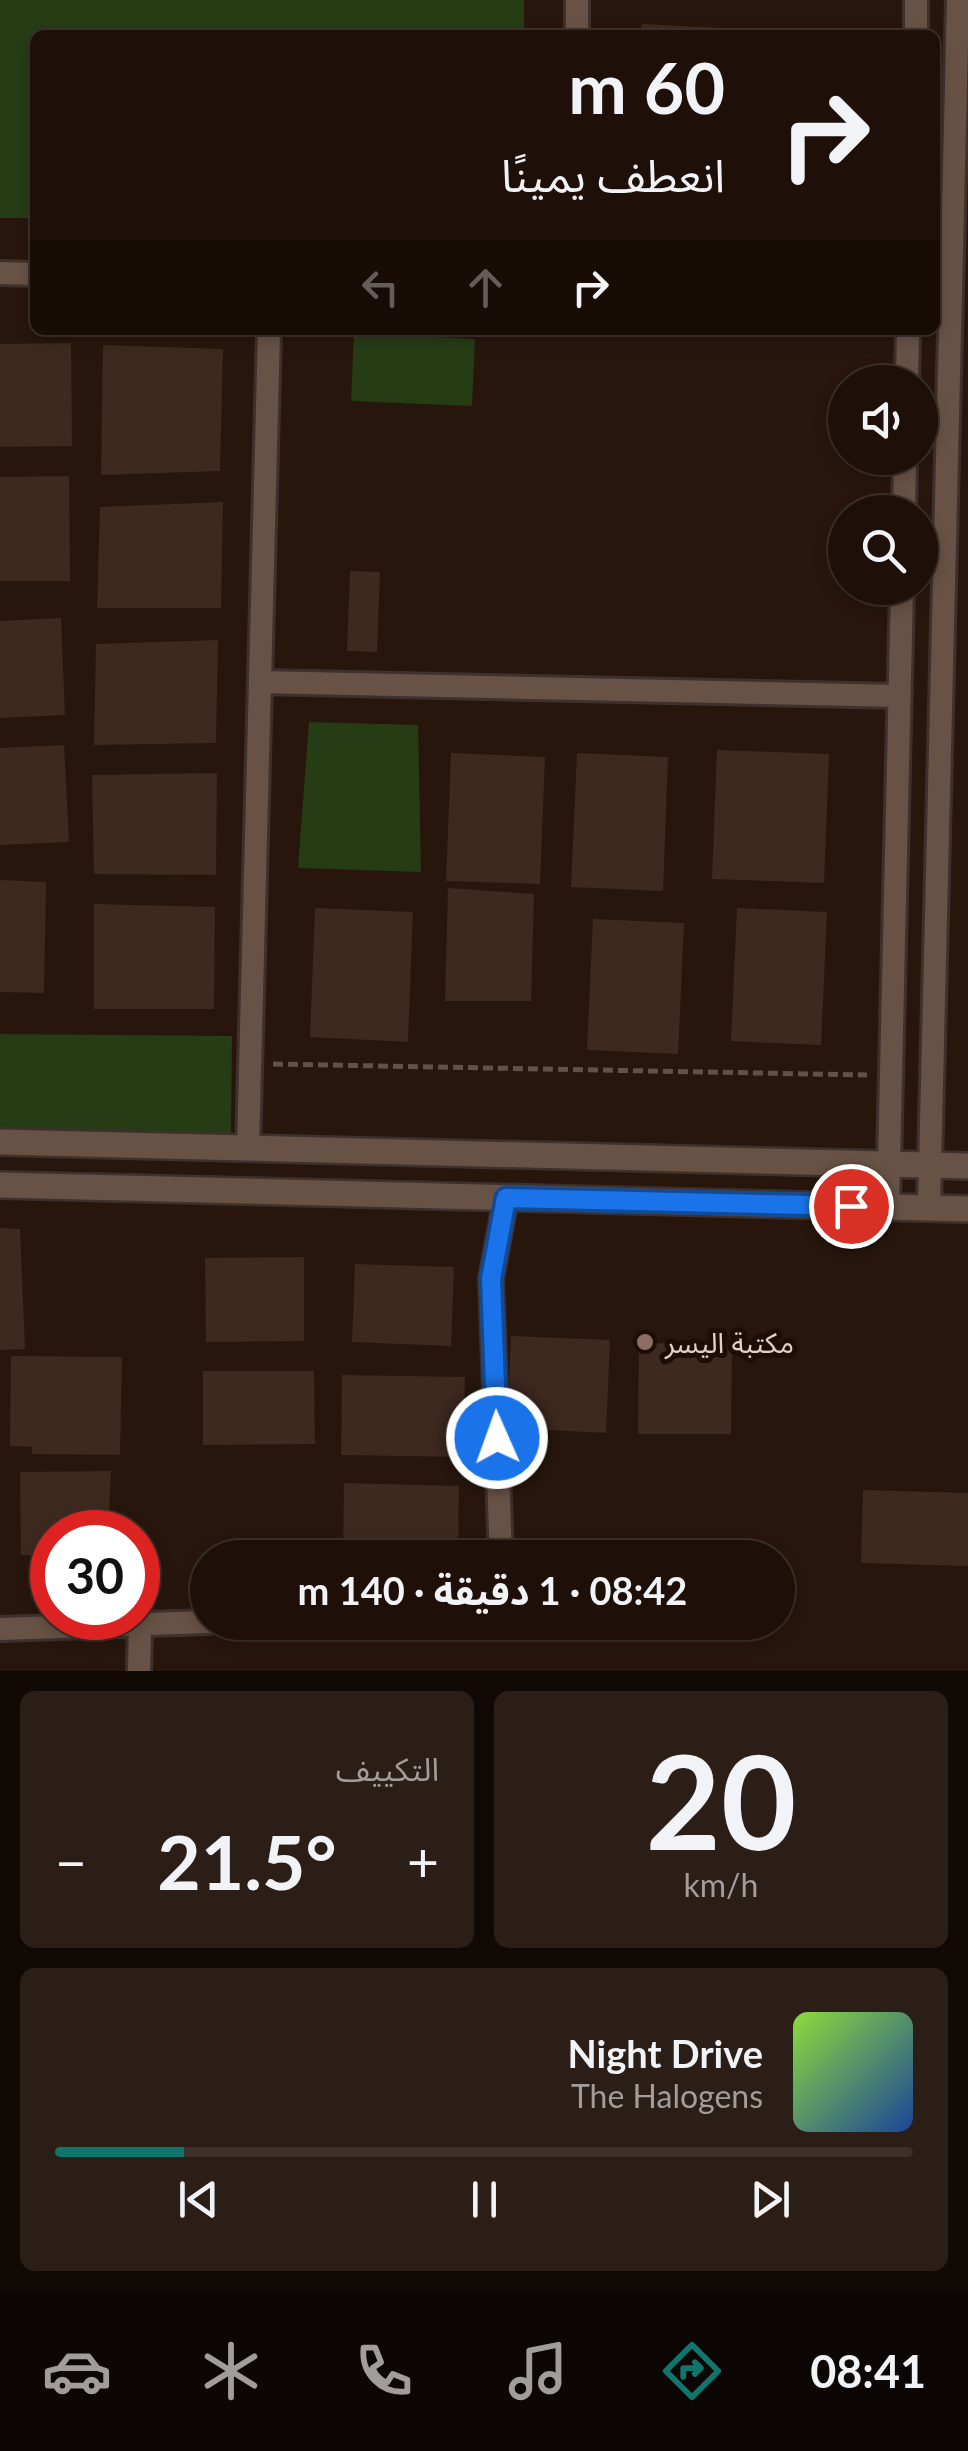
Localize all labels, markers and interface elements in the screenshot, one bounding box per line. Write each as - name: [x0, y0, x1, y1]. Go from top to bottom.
- text: 60 m: [568, 45, 725, 129]
- icon: right: [760, 70, 890, 200]
- text: انعطف يمينًا: [501, 148, 725, 202]
- icon: left: [353, 260, 408, 315]
- icon: ahead: [458, 260, 513, 315]
- icon: right: [563, 260, 618, 315]
- map controls: [828, 365, 938, 605]
- button: sound: [828, 365, 938, 475]
- button: search: [828, 495, 938, 605]
- pin: [809, 1164, 894, 1249]
- icon: arrive: [824, 1179, 879, 1234]
- place label: مكتبة اليسر: [664, 1325, 794, 1360]
- marker: مكتبة اليسر: [634, 1331, 656, 1353]
- position arrow: [445, 1386, 549, 1490]
- speed limit sign: 30: [30, 1510, 160, 1640]
- text: 08:42 · 1 دقيقة · 140 m: [298, 1567, 687, 1613]
- text: 20: [646, 1722, 796, 1878]
- text: التكييف: [336, 1749, 439, 1788]
- text: 21.5°: [157, 1816, 337, 1906]
- text: −: [55, 1828, 87, 1894]
- text: +: [407, 1828, 439, 1894]
- text: km/h: [684, 1865, 758, 1904]
- text: Night Drive: [568, 2030, 763, 2076]
- text: The Halogens: [571, 2076, 763, 2115]
- icon: previous: [171, 2172, 226, 2227]
- icon: pause: [457, 2172, 512, 2227]
- icon: next: [743, 2172, 798, 2227]
- icon: car: [42, 2336, 112, 2406]
- icon: climate: [196, 2336, 266, 2406]
- icon: phone: [349, 2336, 419, 2406]
- icon: music: [503, 2336, 573, 2406]
- icon: directions: [657, 2336, 727, 2406]
- text: 08:41: [810, 2344, 926, 2398]

